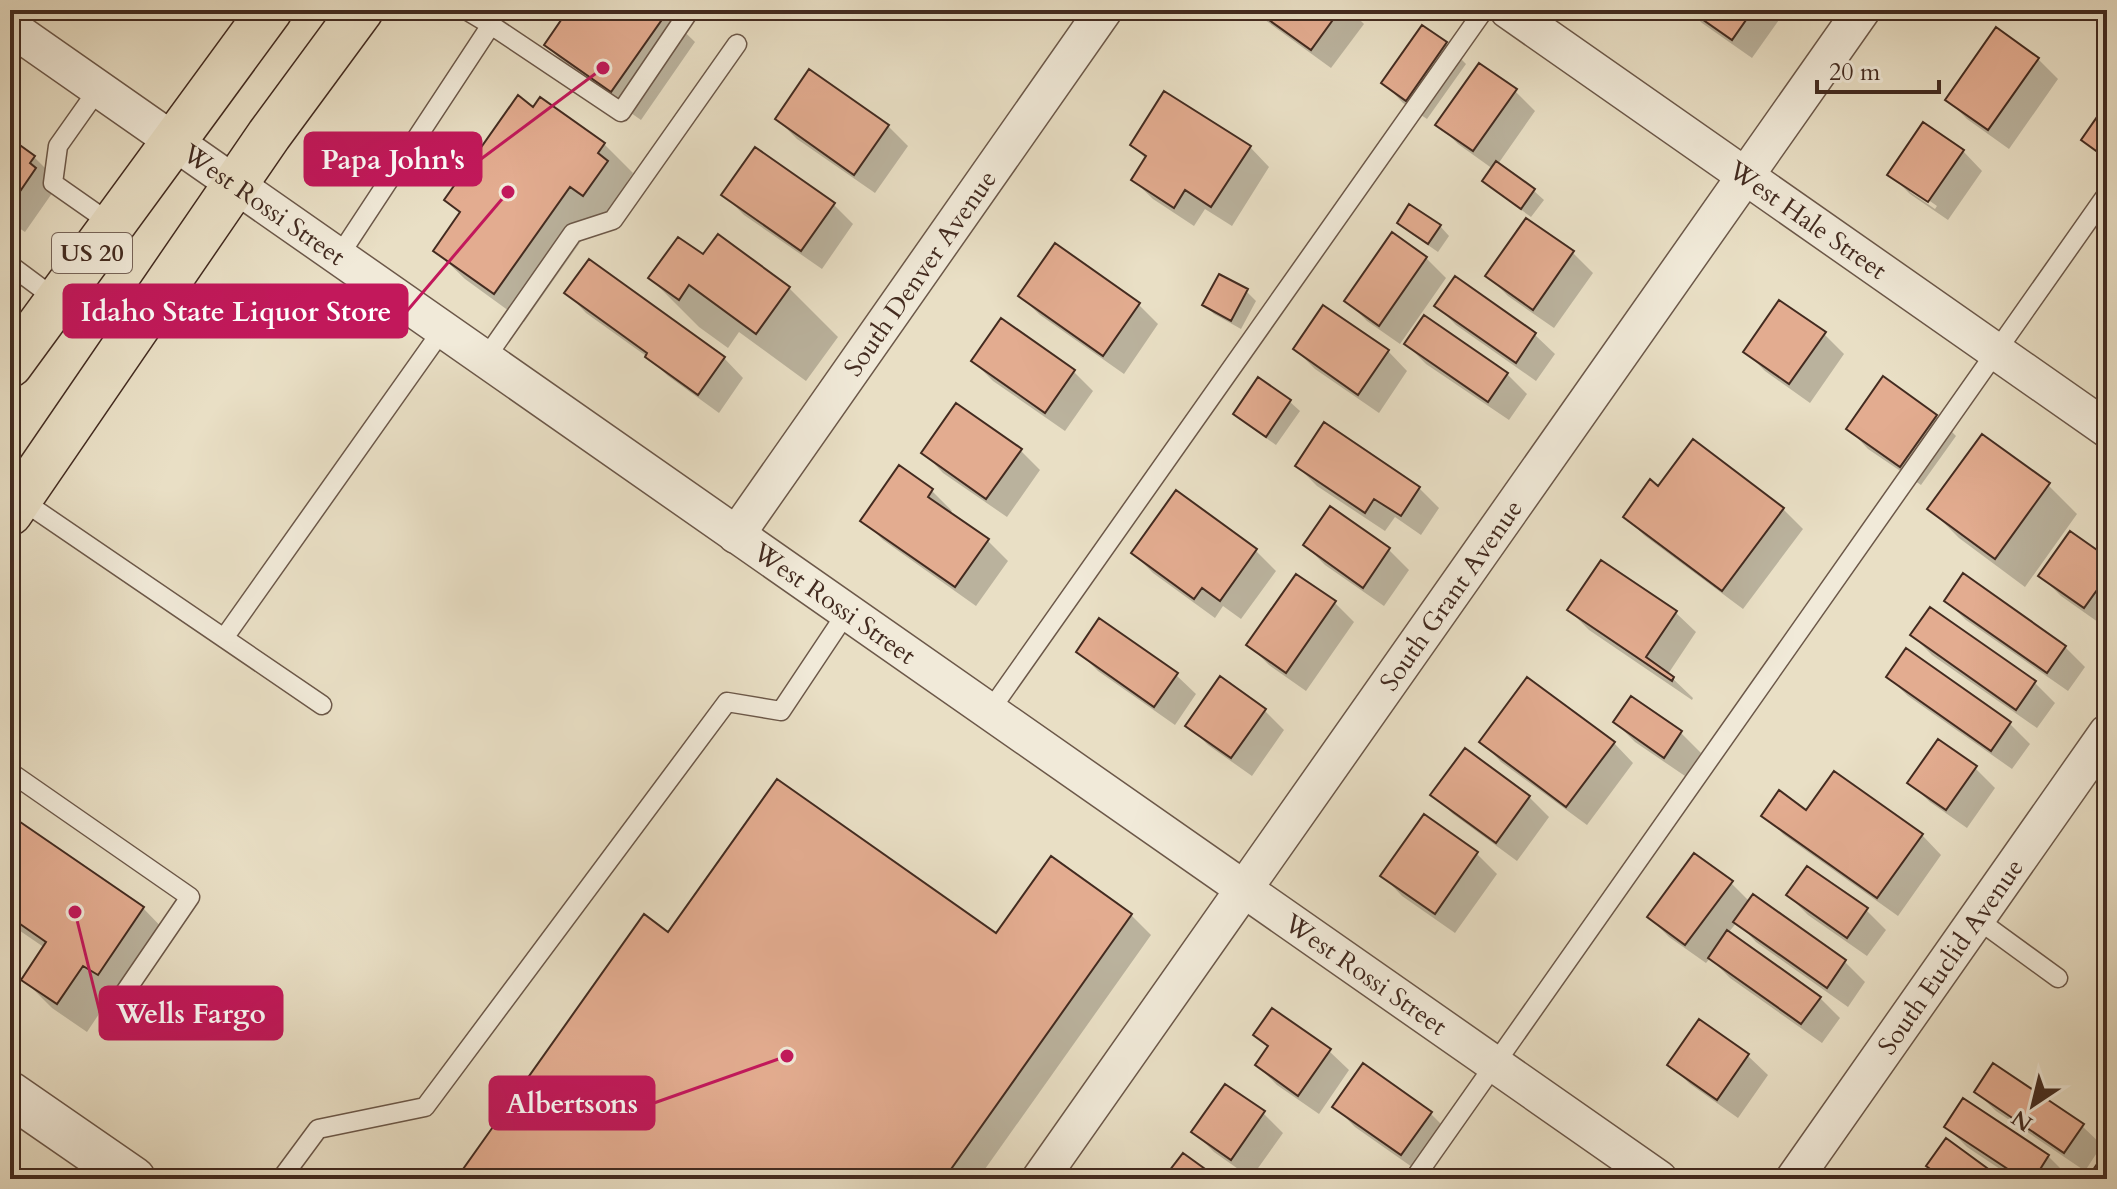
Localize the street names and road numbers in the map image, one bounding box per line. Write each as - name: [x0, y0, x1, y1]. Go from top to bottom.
- street label: West Rossi Street: [175, 135, 352, 274]
- street label: West Hale Street: [1721, 152, 1894, 288]
- street label: South Denver Avenue: [836, 163, 1005, 383]
- road number: US 20: [52, 233, 132, 273]
- street label: South Grant Avenue: [1372, 493, 1531, 698]
- street label: West Rossi Street: [745, 534, 923, 673]
- street label: South Euclid Avenue: [1870, 852, 2032, 1062]
- street label: West Rossi Street: [1277, 905, 1454, 1044]

